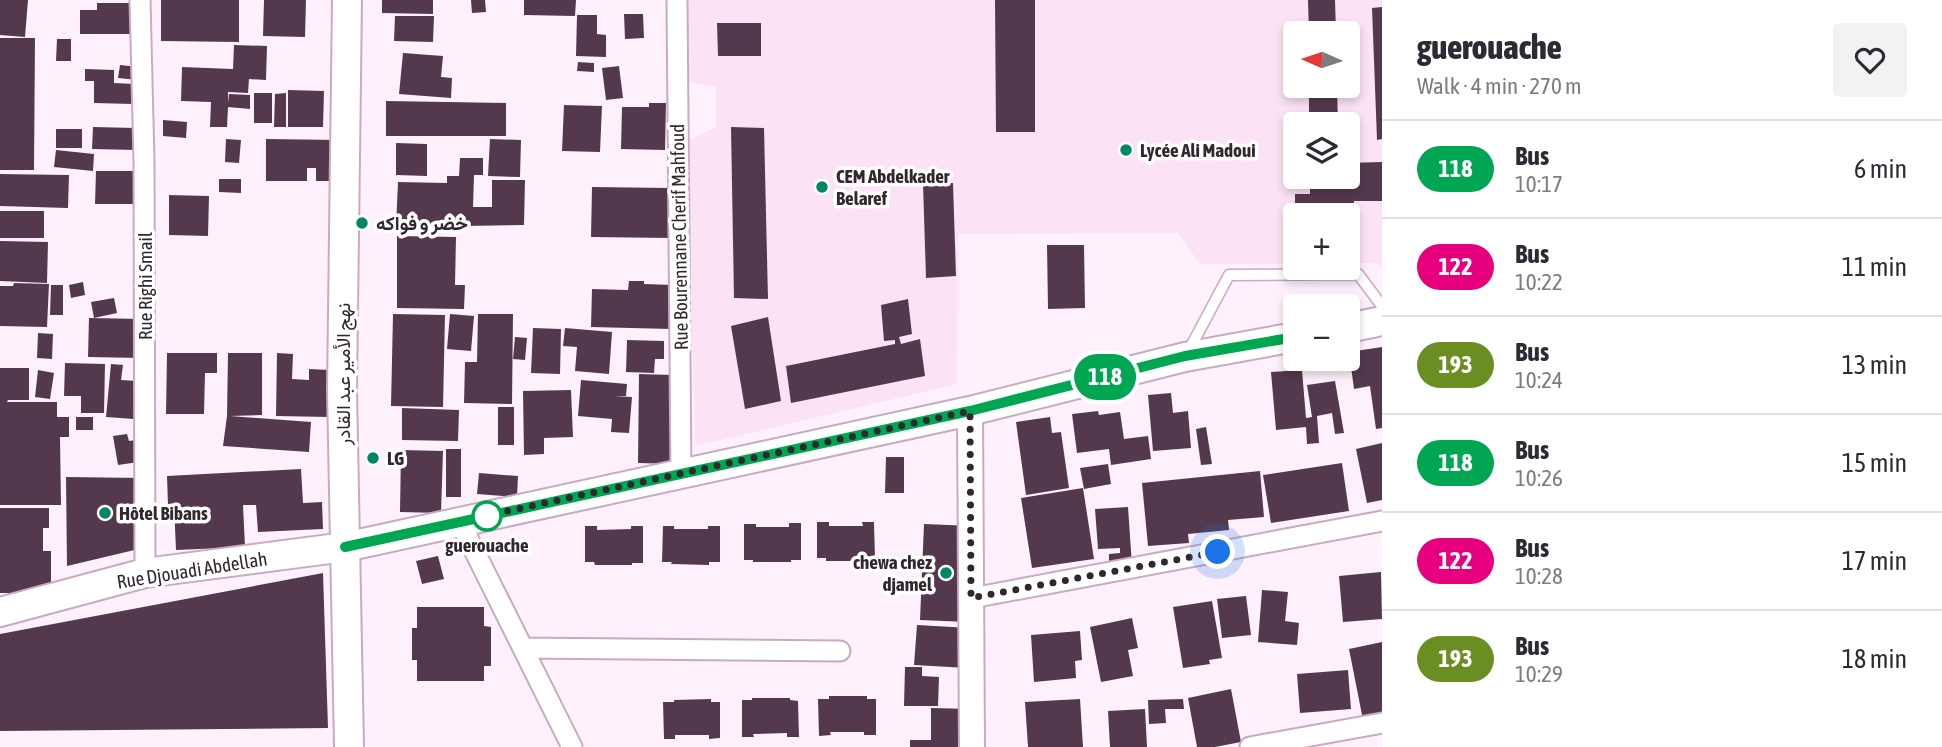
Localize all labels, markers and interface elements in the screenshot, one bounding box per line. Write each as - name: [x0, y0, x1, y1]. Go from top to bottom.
- north arrow: [1283, 21, 1360, 98]
- map controls: [1283, 21, 1360, 371]
- button: heart: [1833, 23, 1907, 97]
- text: guerouache: [1417, 28, 1562, 66]
- text: Walk · 4 min · 270 m: [1417, 73, 1581, 99]
- button: layers: [1283, 112, 1360, 189]
- street label: Rue Bourennane Cherif Mahfoud: [666, 124, 692, 350]
- place label: Lycée Ali Madoui: [1140, 139, 1256, 161]
- text: Bus: [1515, 141, 1549, 171]
- marker: Lycée Ali Madoui: [1118, 142, 1134, 158]
- text: 6 min: [1854, 154, 1907, 184]
- text: 118: [1439, 155, 1472, 182]
- place label: CEM Abdelkader Belaref: [836, 165, 950, 209]
- text: 10:17: [1515, 171, 1563, 197]
- marker: CEM Abdelkader Belaref: [814, 179, 830, 195]
- button: +: [1283, 203, 1360, 280]
- place label: خضر و فواكه: [376, 212, 468, 236]
- marker: خضر و فواكه: [354, 215, 370, 231]
- street label: Rue Righi Smail: [134, 232, 156, 340]
- text: Bus: [1515, 239, 1549, 269]
- text: 11 min: [1842, 252, 1907, 282]
- text: 122: [1439, 253, 1472, 280]
- text: 10:22: [1515, 269, 1563, 295]
- button: −: [1283, 294, 1360, 371]
- street label: نهج الأمير عبد القادر: [332, 303, 357, 446]
- text: Bus: [1515, 337, 1549, 367]
- text: 13 min: [1842, 350, 1907, 380]
- text: 193: [1439, 351, 1472, 378]
- line badge: 118: [1065, 354, 1145, 400]
- text: 118: [1088, 363, 1122, 390]
- text: 10:24: [1515, 367, 1563, 393]
- text: Bus: [1515, 435, 1549, 465]
- place label: LG: [387, 447, 404, 469]
- text: 15 min: [1842, 448, 1907, 478]
- text: 118: [1439, 449, 1472, 476]
- marker: LG: [365, 450, 381, 466]
- text: 10:26: [1515, 465, 1563, 491]
- marker: guerouache: [472, 501, 502, 531]
- place label: Hôtel Bibans: [119, 502, 208, 524]
- marker: Hôtel Bibans: [97, 505, 113, 521]
- text: Bus: [1515, 533, 1549, 563]
- place label: guerouache: [445, 534, 529, 556]
- your location: [1200, 534, 1235, 569]
- text: 17 min: [1842, 546, 1907, 576]
- street label: Rue Djouadi Abdellah: [115, 547, 269, 593]
- text: 122: [1439, 547, 1472, 574]
- place label: chewa chez djamel: [853, 551, 933, 595]
- text: 10:28: [1515, 563, 1563, 589]
- marker: chewa chez djamel: [938, 565, 954, 581]
- text: Bus: [1515, 631, 1549, 661]
- text: 18 min: [1842, 644, 1907, 674]
- text: 193: [1439, 645, 1472, 672]
- text: 10:29: [1515, 661, 1563, 687]

